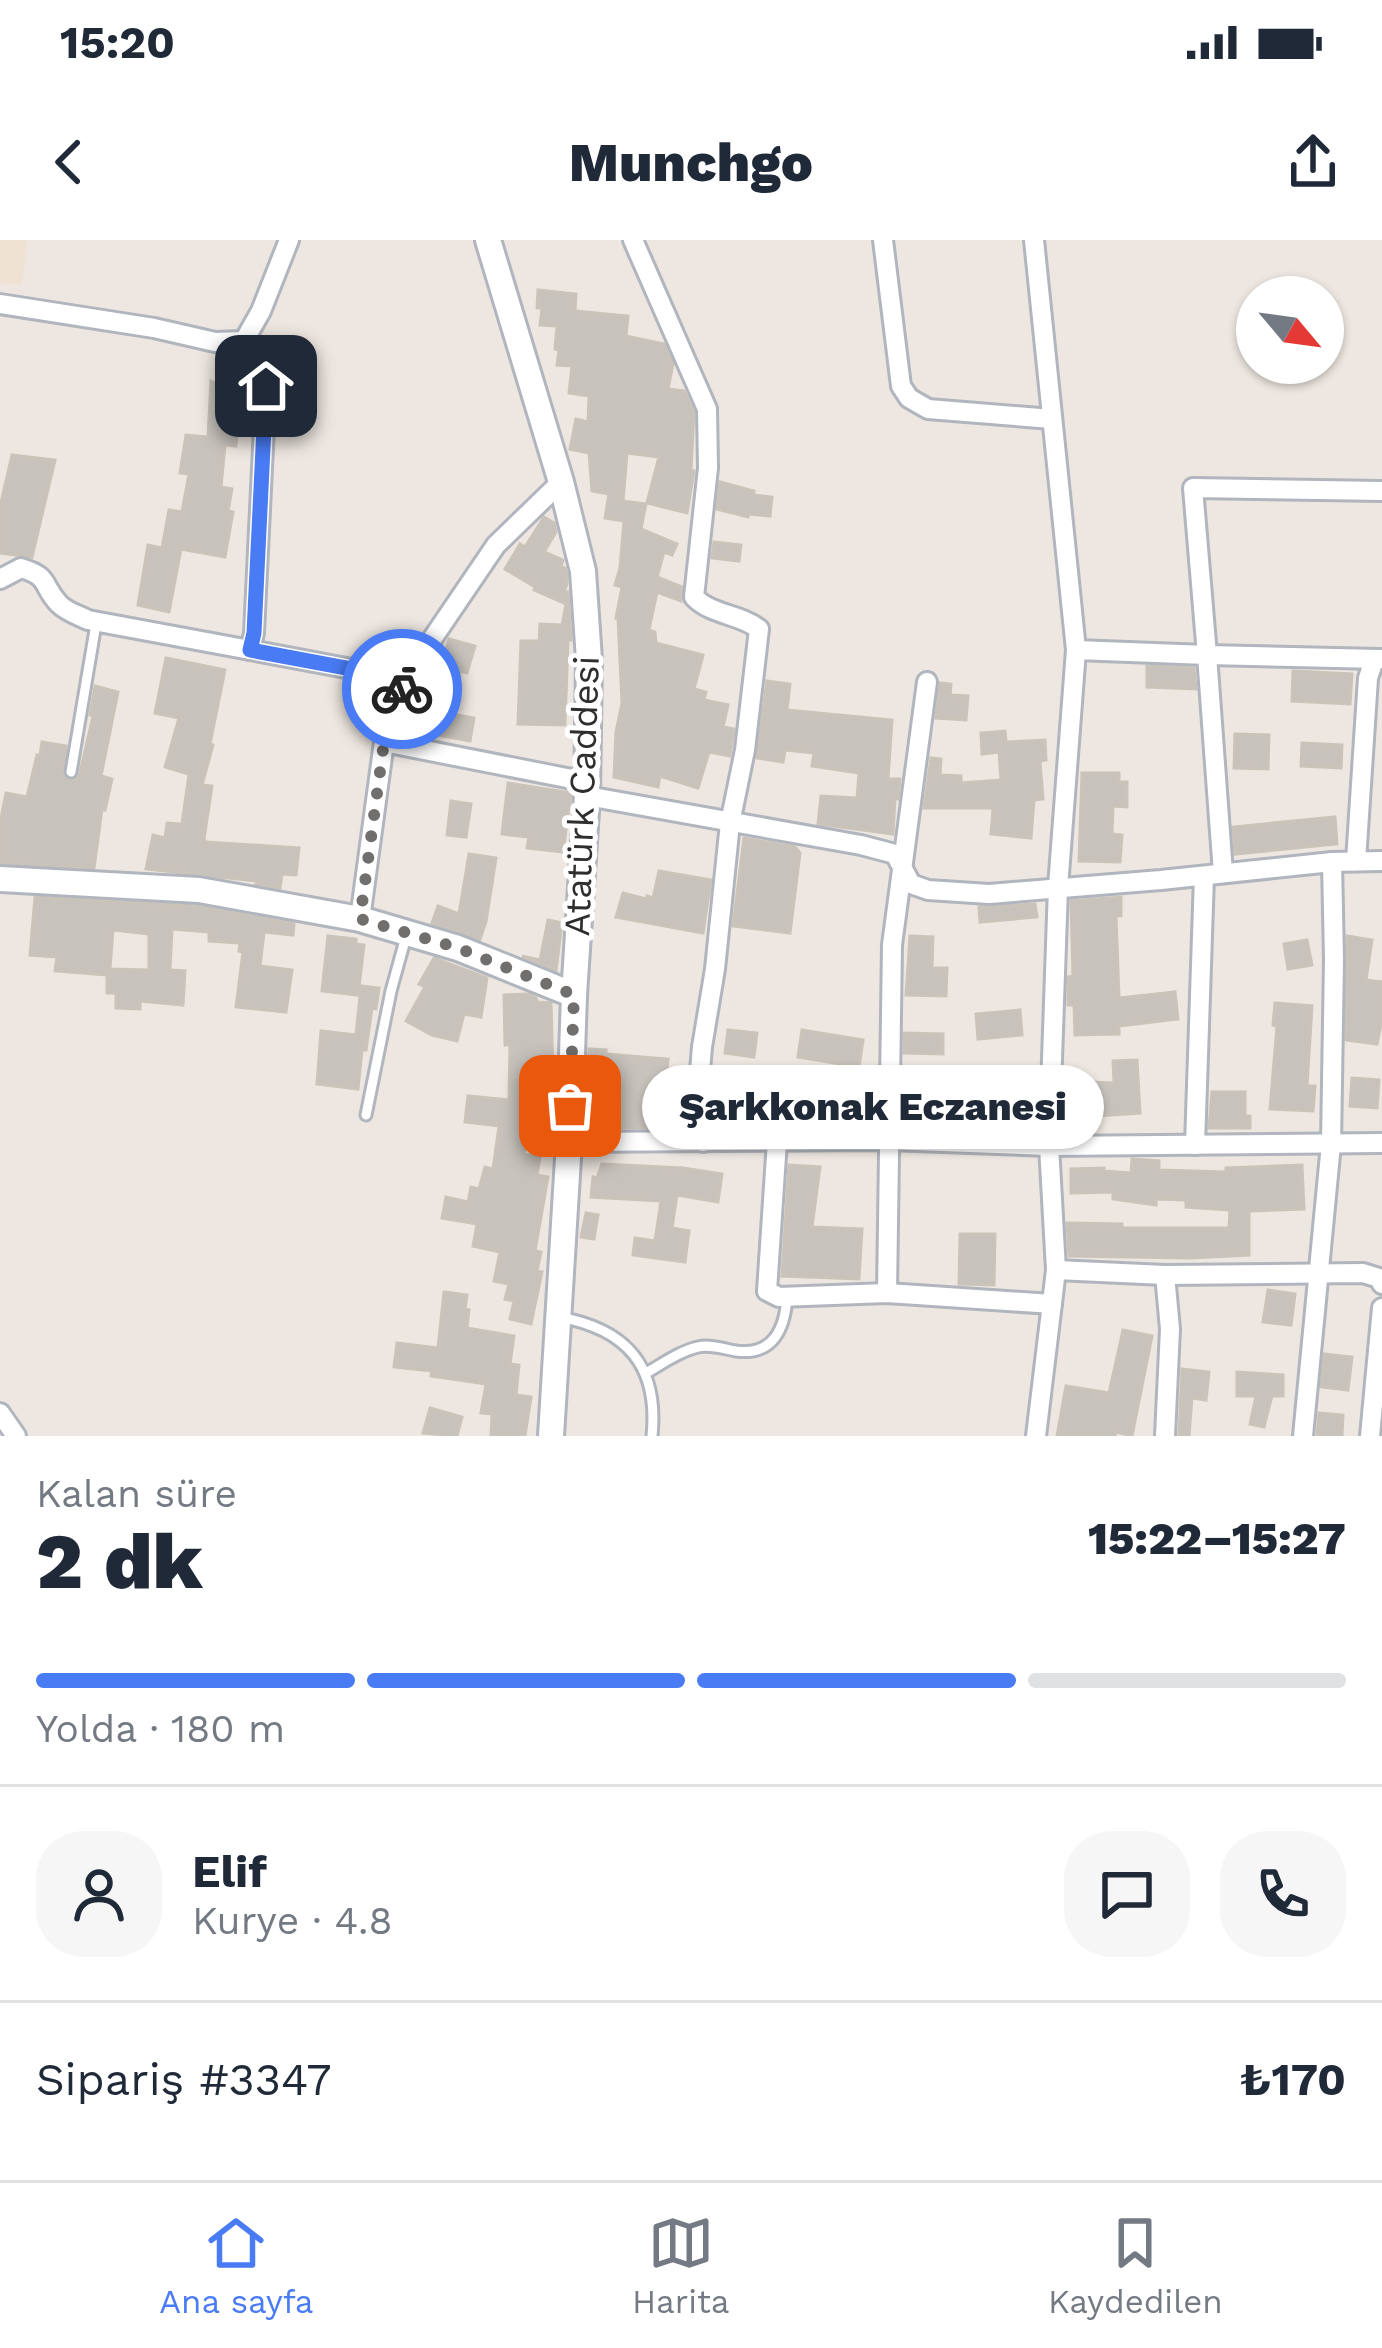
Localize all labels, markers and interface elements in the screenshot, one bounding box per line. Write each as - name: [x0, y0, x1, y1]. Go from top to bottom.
- text: 15:20: [60, 16, 175, 69]
- icon: back: [36, 129, 102, 195]
- icon: share: [1280, 129, 1346, 195]
- text: Munchgo: [569, 131, 813, 194]
- north arrow: [1236, 276, 1344, 384]
- map controls: [1236, 276, 1344, 384]
- pin: [215, 335, 317, 437]
- icon: home: [233, 353, 299, 419]
- courier: [342, 629, 462, 749]
- street label: Atatürk Caddesi: [556, 655, 608, 937]
- icon: bike: [369, 656, 435, 722]
- pin: [519, 1055, 621, 1157]
- callout: Şarkkonak Eczanesi: [642, 1064, 1104, 1148]
- icon: bag: [537, 1073, 603, 1139]
- text: Şarkkonak Eczanesi: [679, 1084, 1067, 1129]
- text: Kalan süre: [36, 1471, 237, 1516]
- text: 15:22–15:27: [1088, 1512, 1346, 1565]
- text: 2 dk: [36, 1515, 203, 1607]
- text: Yolda · 180 m: [36, 1706, 285, 1751]
- button: person: [36, 1831, 162, 1957]
- button: chat: [1064, 1831, 1190, 1957]
- button: phone: [1220, 1831, 1346, 1957]
- text: Elif: [192, 1845, 267, 1898]
- text: Kurye · 4.8: [192, 1898, 392, 1943]
- text: Sipariş #3347: [36, 2053, 331, 2106]
- text: ₺170: [1240, 2053, 1346, 2106]
- tab: Ana sayfa: [159, 2210, 313, 2321]
- tab: Harita: [632, 2210, 729, 2321]
- tab: Kaydedilen: [1048, 2210, 1223, 2321]

